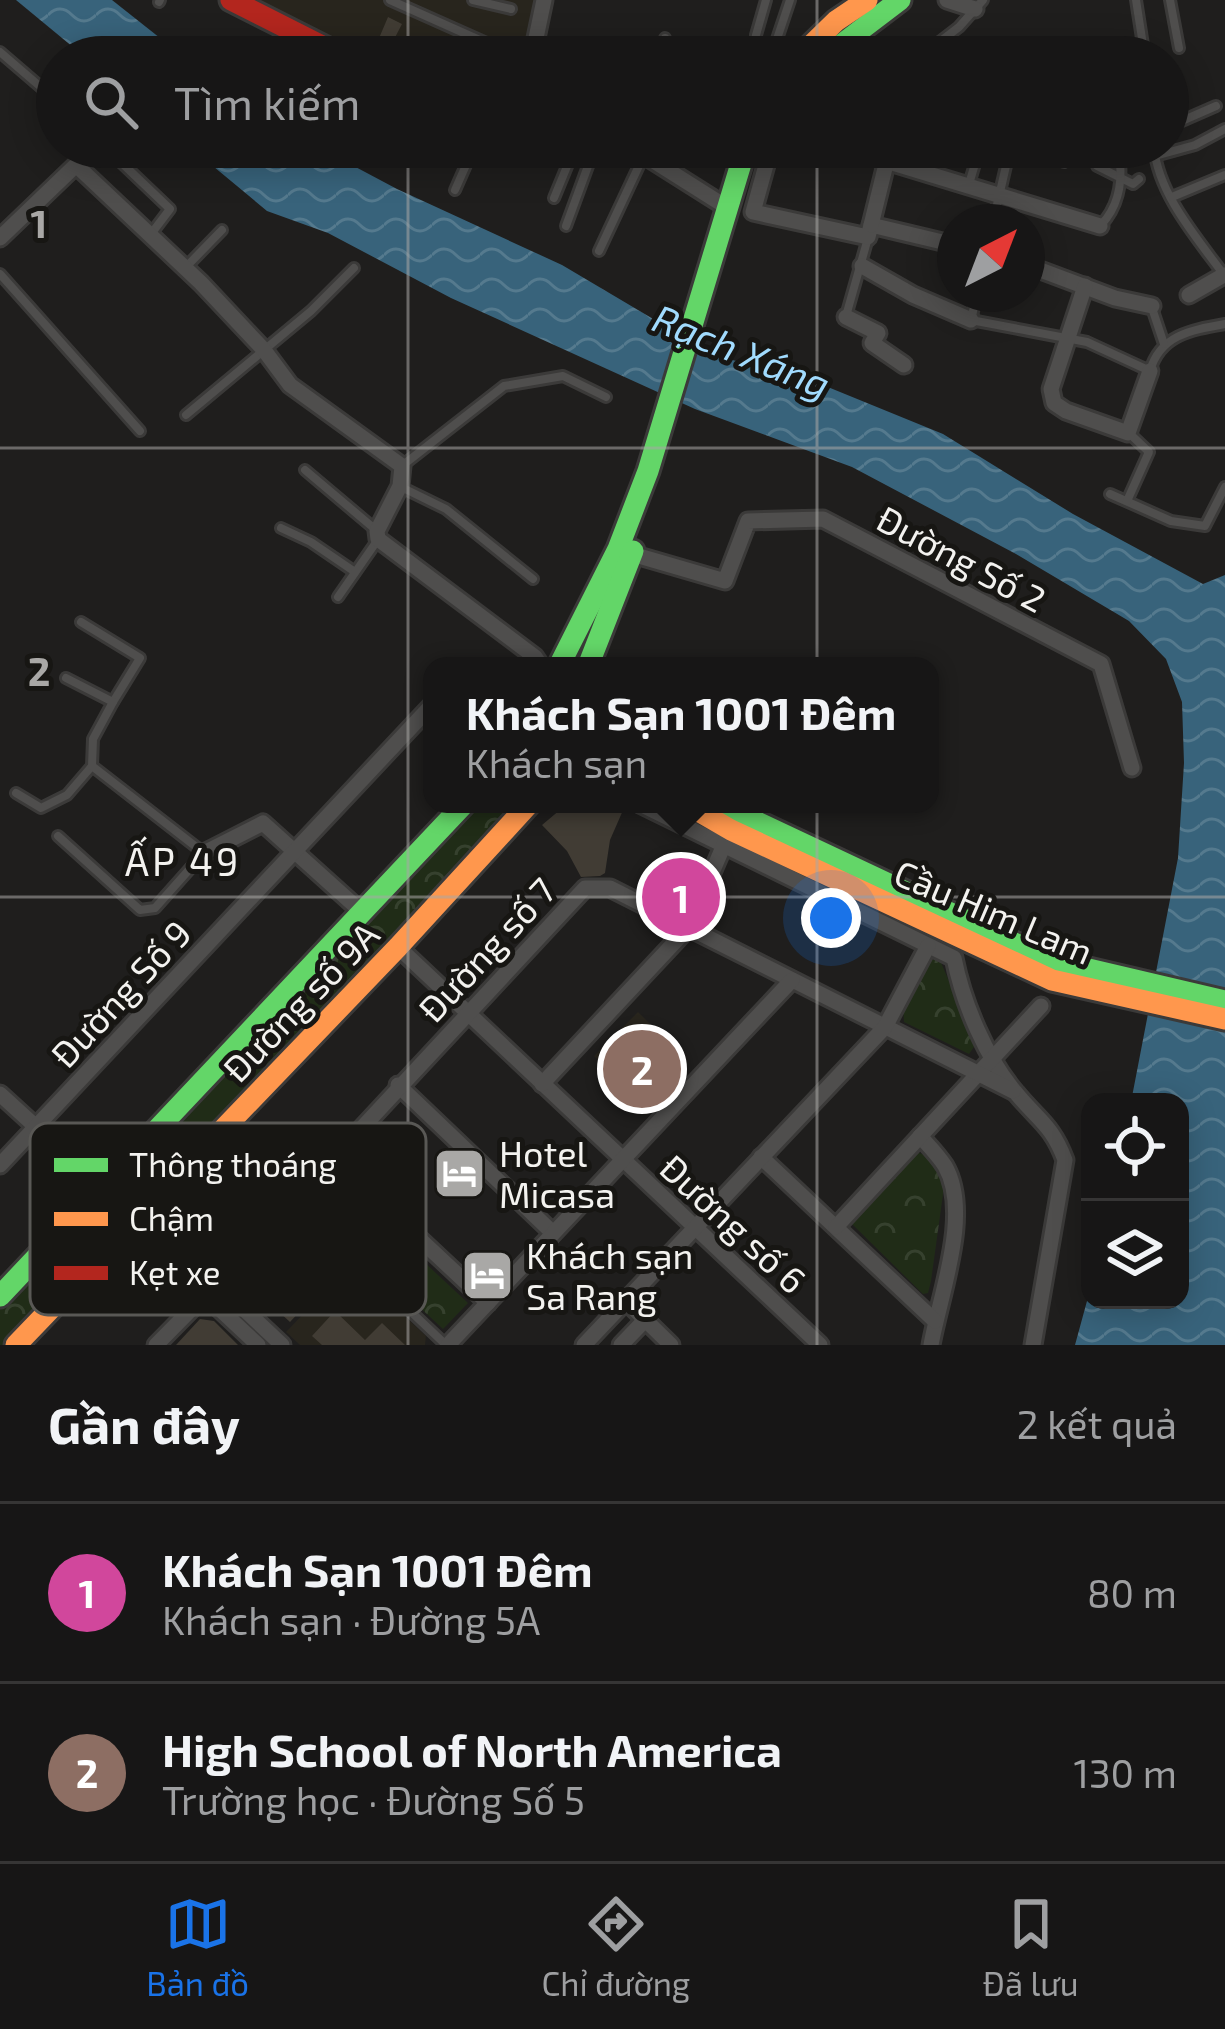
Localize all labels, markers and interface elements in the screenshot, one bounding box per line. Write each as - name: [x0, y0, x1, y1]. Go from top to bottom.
- search box: [36, 36, 1189, 168]
- icon: search: [78, 69, 144, 135]
- text: Tìm kiếm: [174, 75, 361, 129]
- text: 1: [31, 199, 47, 246]
- north arrow: [937, 204, 1045, 312]
- water label: Rạch Xáng: [647, 293, 837, 407]
- street label: Đường Số 2: [871, 496, 1053, 620]
- text: 2: [28, 647, 50, 694]
- popup: [423, 657, 939, 813]
- text: Khách Sạn 1001 Đêm: [466, 685, 896, 739]
- text: Khách sạn: [466, 739, 647, 786]
- district label: ẤP 49: [125, 836, 241, 884]
- street label: Cầu Him Lam: [888, 850, 1100, 972]
- pin: 1: [642, 852, 720, 942]
- street label: Đường số 7: [409, 868, 563, 1030]
- your location: [801, 888, 861, 948]
- street label: Đường Số 9: [41, 911, 199, 1075]
- street label: Đường số 9A: [213, 912, 387, 1090]
- pin: 2: [603, 1024, 681, 1114]
- map controls: [1081, 1093, 1189, 1309]
- button: locate: [1081, 1093, 1189, 1201]
- legend: [30, 1123, 426, 1315]
- place label: Hotel Micasa: [499, 1131, 615, 1215]
- text: Thông thoáng: [129, 1144, 337, 1184]
- hotel icon: Hotel Micasa: [432, 1145, 488, 1201]
- street label: Đường số 6: [652, 1145, 816, 1301]
- text: Chậm: [129, 1198, 214, 1238]
- button: layers: [1081, 1201, 1189, 1309]
- place label: Khách sạn Sa Rang: [526, 1233, 693, 1317]
- hotel icon: Khách sạn Sa Rang: [459, 1247, 515, 1303]
- text: Kẹt xe: [129, 1252, 221, 1292]
- text: Gần đây: [48, 1393, 240, 1454]
- text: 2 kết quả: [1017, 1400, 1177, 1447]
- text: Khách Sạn 1001 Đêm: [162, 1542, 593, 1596]
- text: 1: [79, 1569, 95, 1616]
- text: 80 m: [1087, 1569, 1177, 1616]
- text: Khách sạn · Đường 5A: [162, 1596, 540, 1643]
- text: High School of North America: [162, 1722, 782, 1776]
- text: 2: [76, 1749, 98, 1796]
- text: 130 m: [1073, 1749, 1177, 1796]
- text: Trường học · Đường Số 5: [162, 1776, 585, 1823]
- tab: Bản đồ: [146, 1891, 249, 2003]
- tab: Chỉ đường: [542, 1891, 690, 2003]
- tab: Đã lưu: [983, 1891, 1079, 2003]

